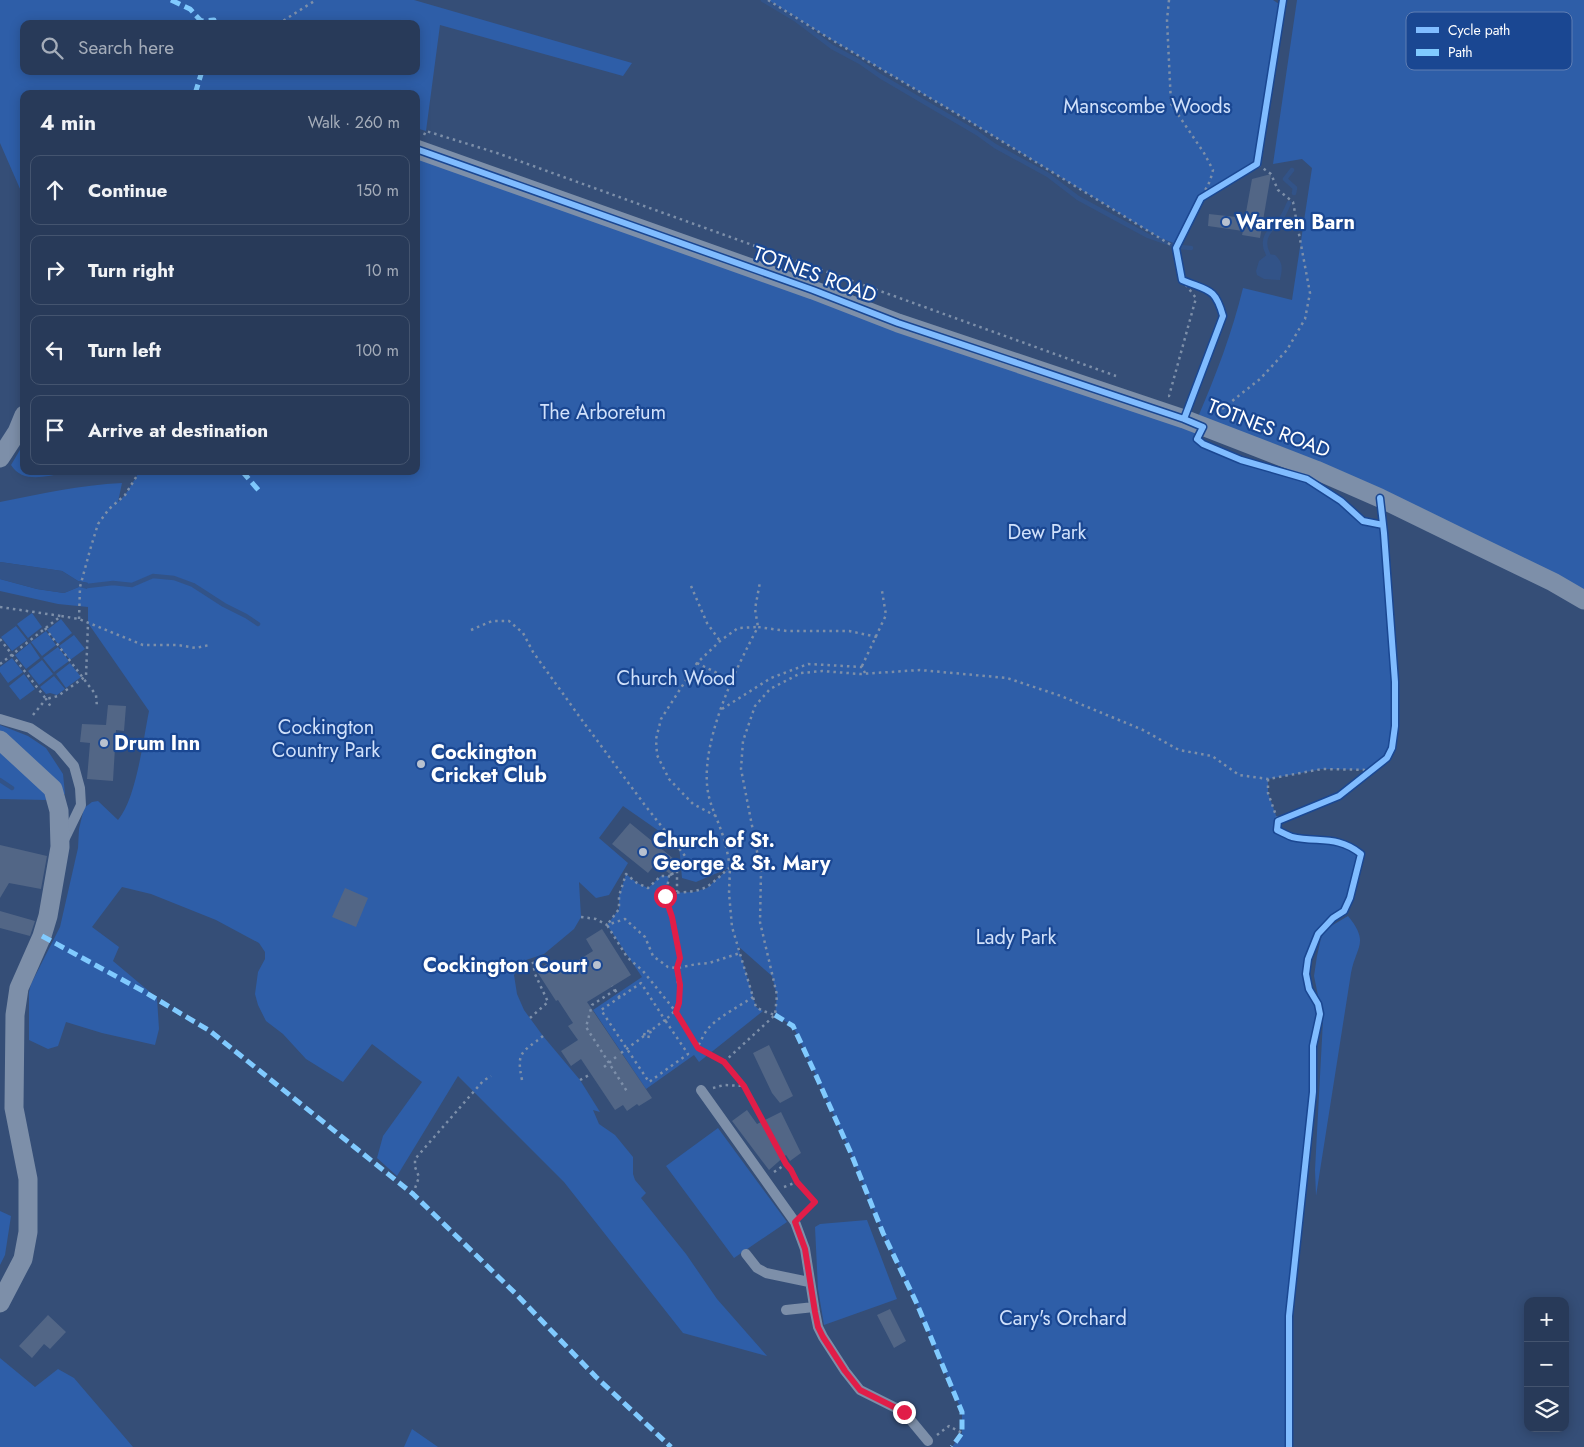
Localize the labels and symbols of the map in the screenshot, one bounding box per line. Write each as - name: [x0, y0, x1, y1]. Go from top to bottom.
- legend: [1406, 12, 1572, 70]
- text: Cycle path: [1448, 20, 1510, 40]
- text: Path: [1448, 42, 1473, 62]
- park label: Manscombe Woods: [1063, 92, 1231, 121]
- place label: Warren Barn: [1236, 208, 1355, 237]
- marker: Warren Barn: [1220, 216, 1232, 228]
- street label: TOTNES ROAD: [749, 239, 881, 310]
- street label: TOTNES ROAD: [1203, 392, 1334, 465]
- park label: The Arboretum: [540, 398, 666, 427]
- park label: Dew Park: [1008, 518, 1087, 547]
- park label: Church Wood: [617, 664, 735, 693]
- park label: Cockington Country Park: [272, 713, 380, 765]
- place label: Drum Inn: [114, 729, 200, 758]
- marker: Drum Inn: [98, 737, 110, 749]
- place label: Cockington Cricket Club: [431, 738, 547, 790]
- marker: Cockington Cricket Club: [415, 758, 427, 770]
- place label: Church of St. George & St. Mary: [653, 826, 831, 878]
- marker: Church of St. George & St. Mary: [637, 846, 649, 858]
- route start: [654, 885, 677, 908]
- park label: Lady Park: [976, 923, 1056, 952]
- place label: Cockington Court: [423, 951, 588, 980]
- marker: Cockington Court: [591, 959, 603, 971]
- park label: Cary's Orchard: [999, 1304, 1127, 1333]
- route end: [893, 1401, 916, 1424]

